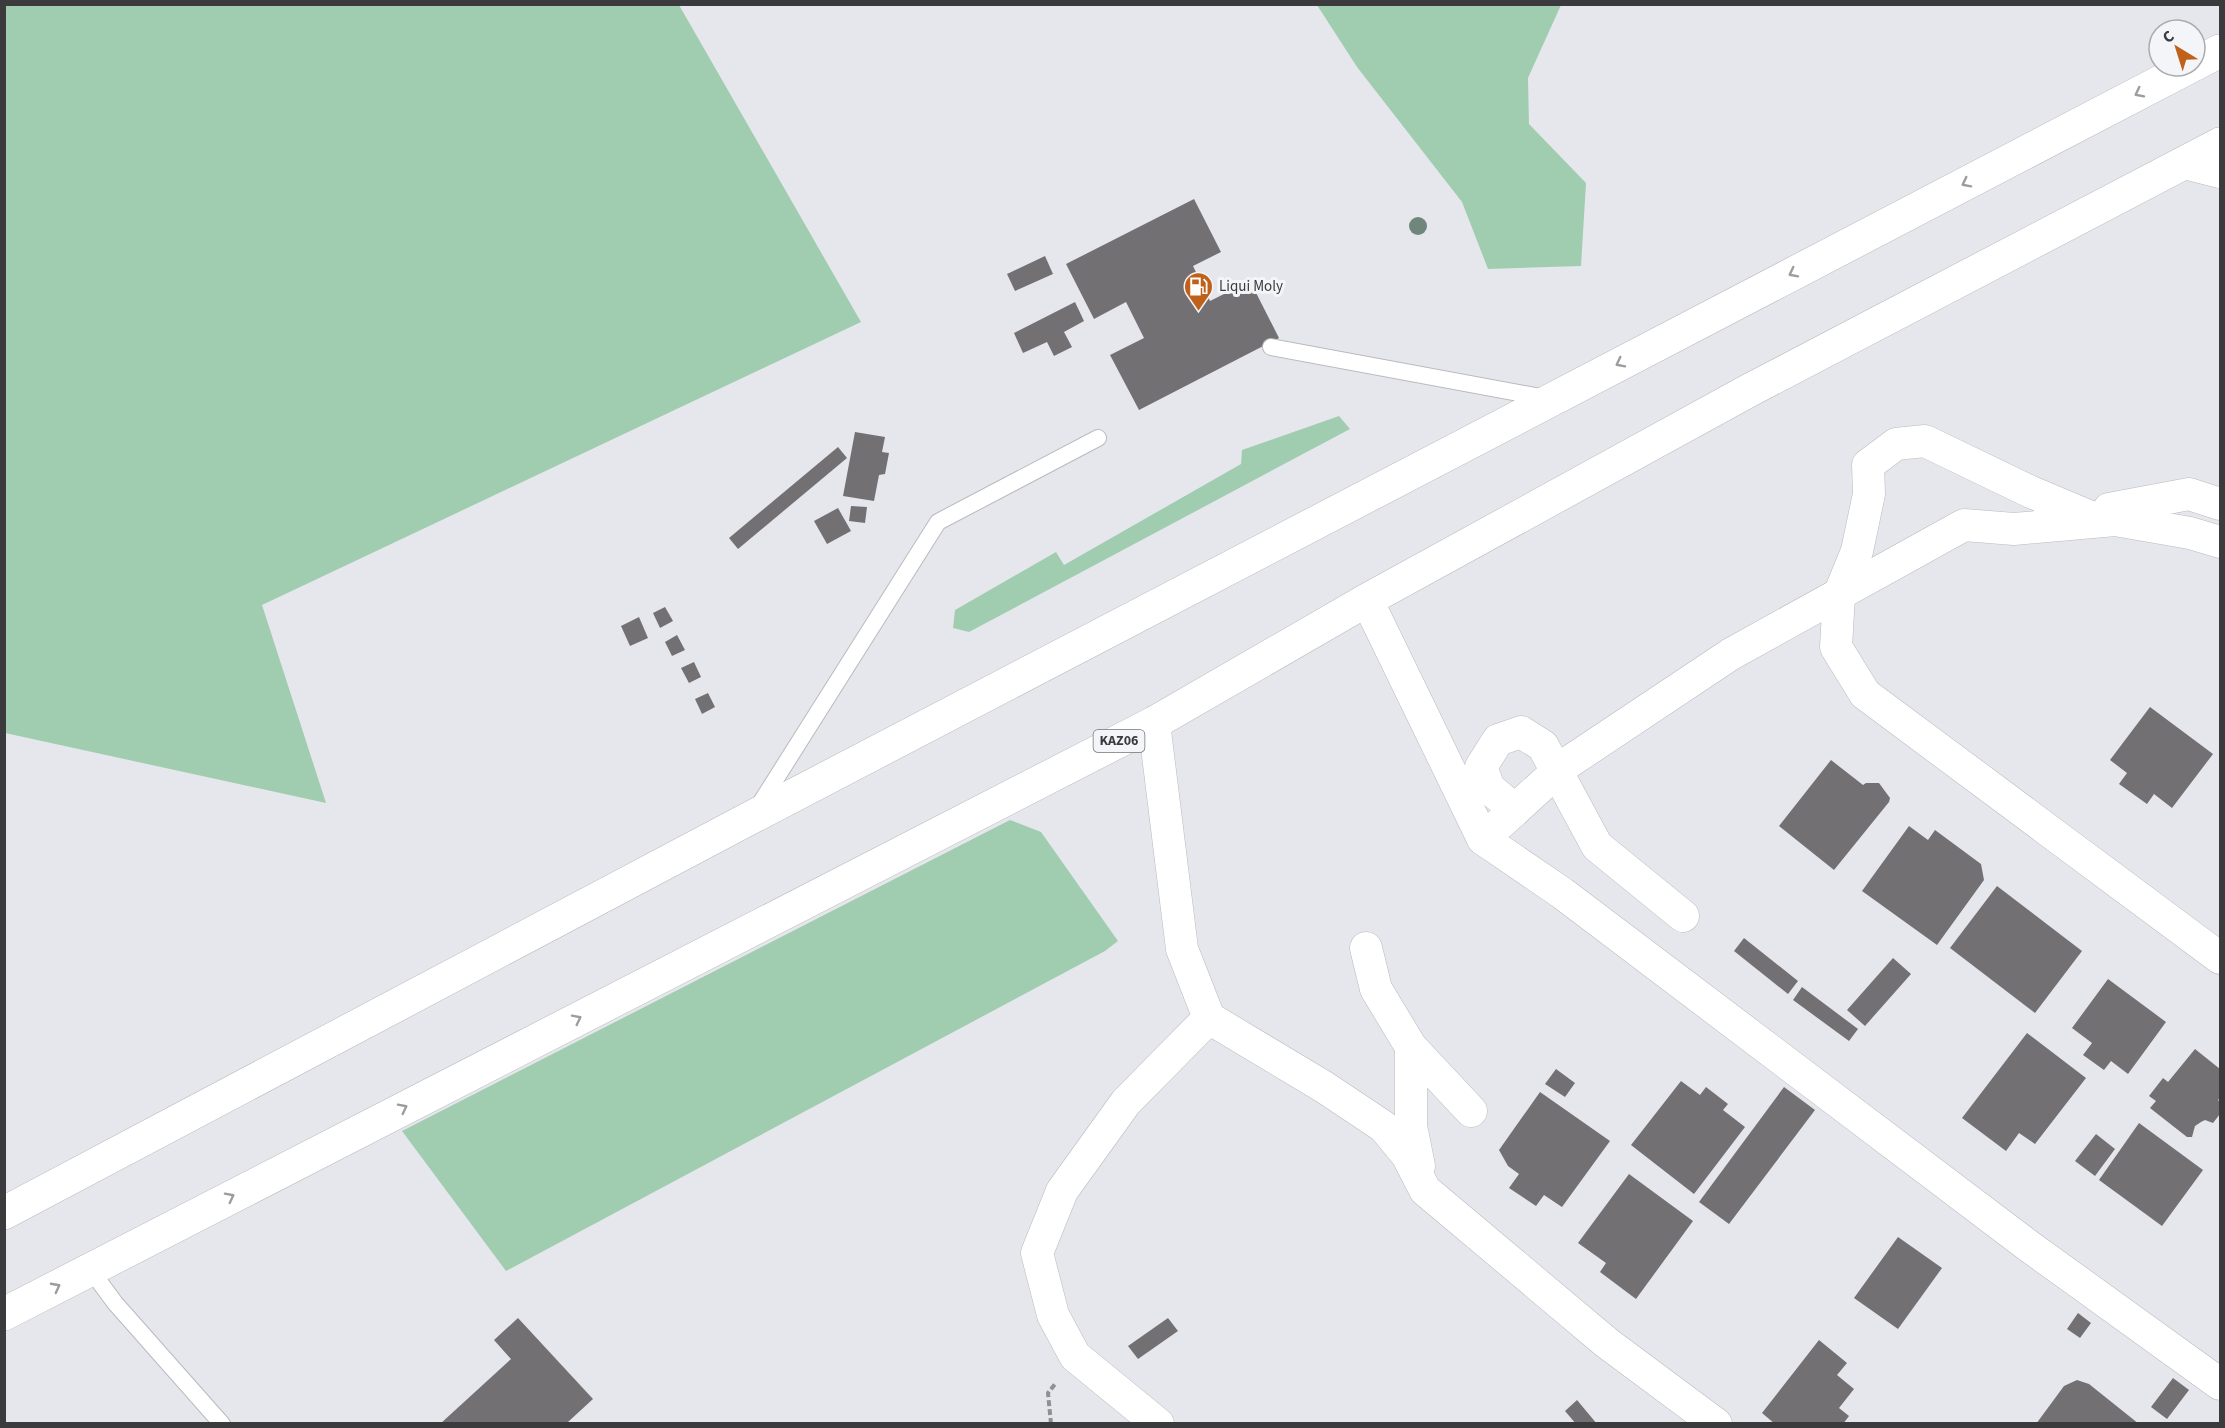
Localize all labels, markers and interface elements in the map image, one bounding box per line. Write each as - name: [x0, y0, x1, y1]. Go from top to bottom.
- north arrow: [2147, 18, 2207, 78]
- text: С: [2158, 25, 2179, 49]
- one-way arrow: [2135, 86, 2145, 97]
- one-way arrow: [1962, 176, 1972, 187]
- one-way arrow: [1789, 266, 1799, 277]
- fuel station icon: Liqui Moly: [1182, 270, 1214, 312]
- place label: Liqui Moly: [1219, 276, 1283, 297]
- one-way arrow: [1616, 356, 1626, 367]
- road number: KАZ06: [1094, 730, 1144, 752]
- one-way arrow: [570, 1015, 581, 1026]
- one-way arrow: [397, 1104, 408, 1115]
- one-way arrow: [223, 1193, 234, 1204]
- one-way arrow: [50, 1282, 61, 1294]

